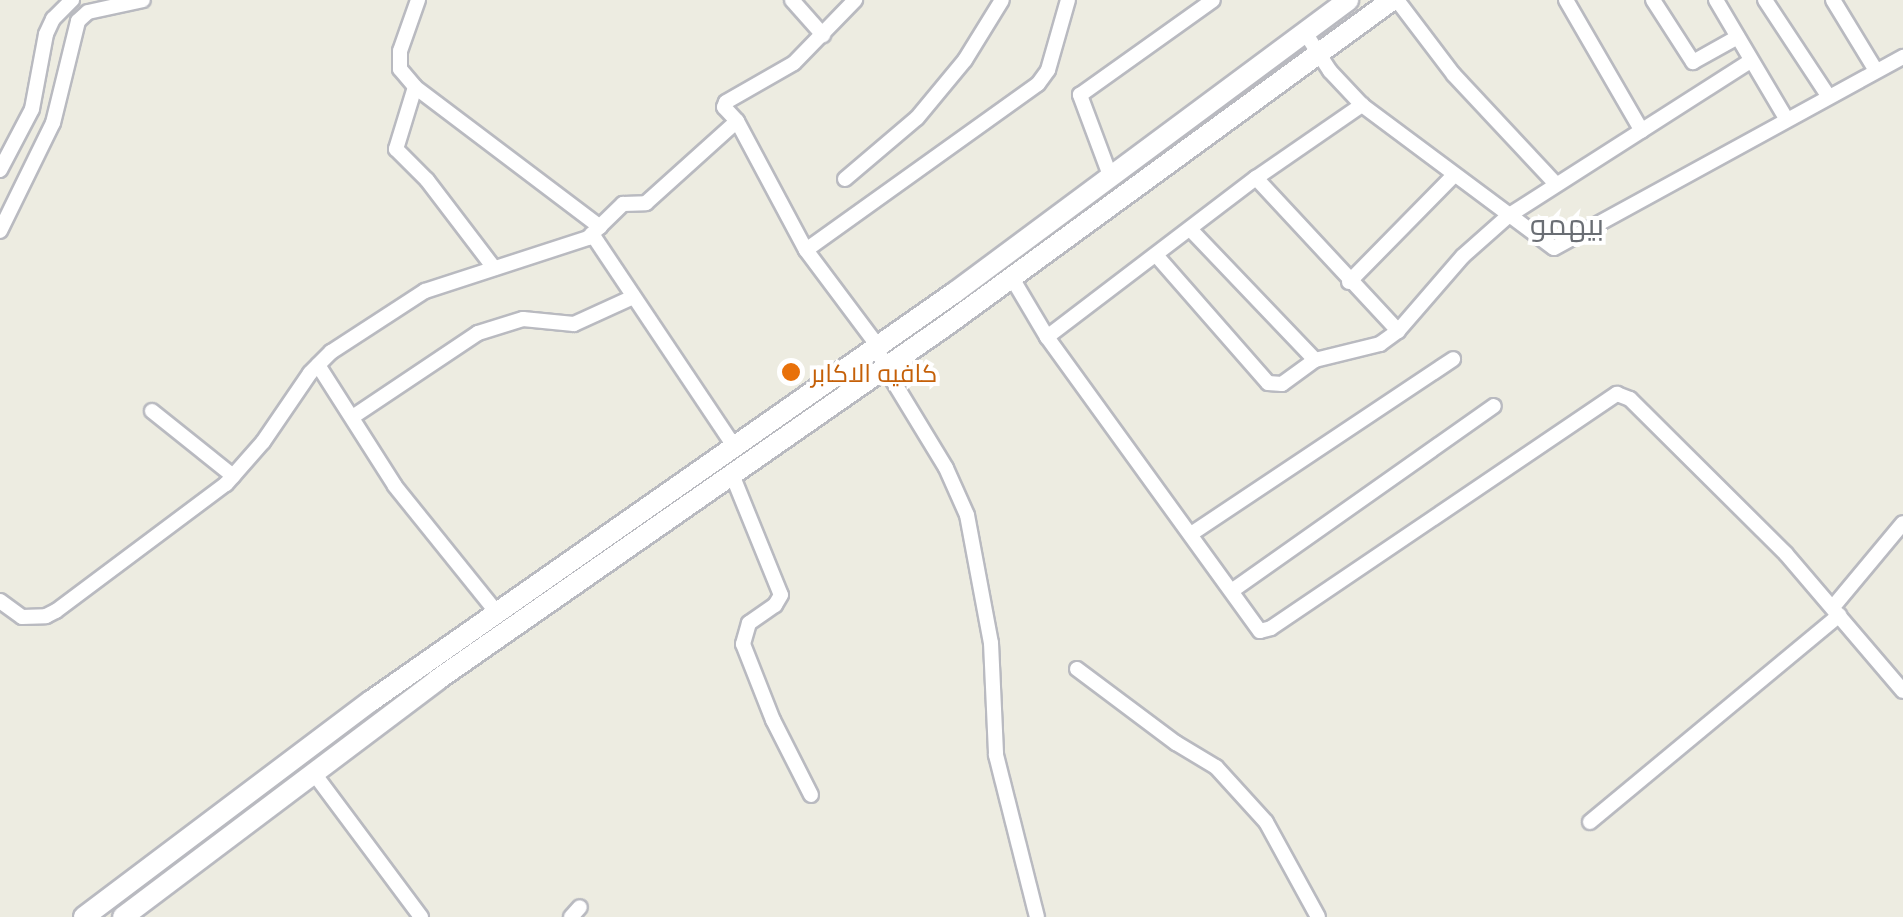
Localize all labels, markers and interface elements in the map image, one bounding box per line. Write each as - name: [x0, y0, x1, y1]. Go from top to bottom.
- district label: بيهمو: [1530, 206, 1604, 242]
- place label: كافيه الاكابر: [811, 357, 937, 387]
- marker: كافيه الاكابر: [780, 361, 802, 383]

